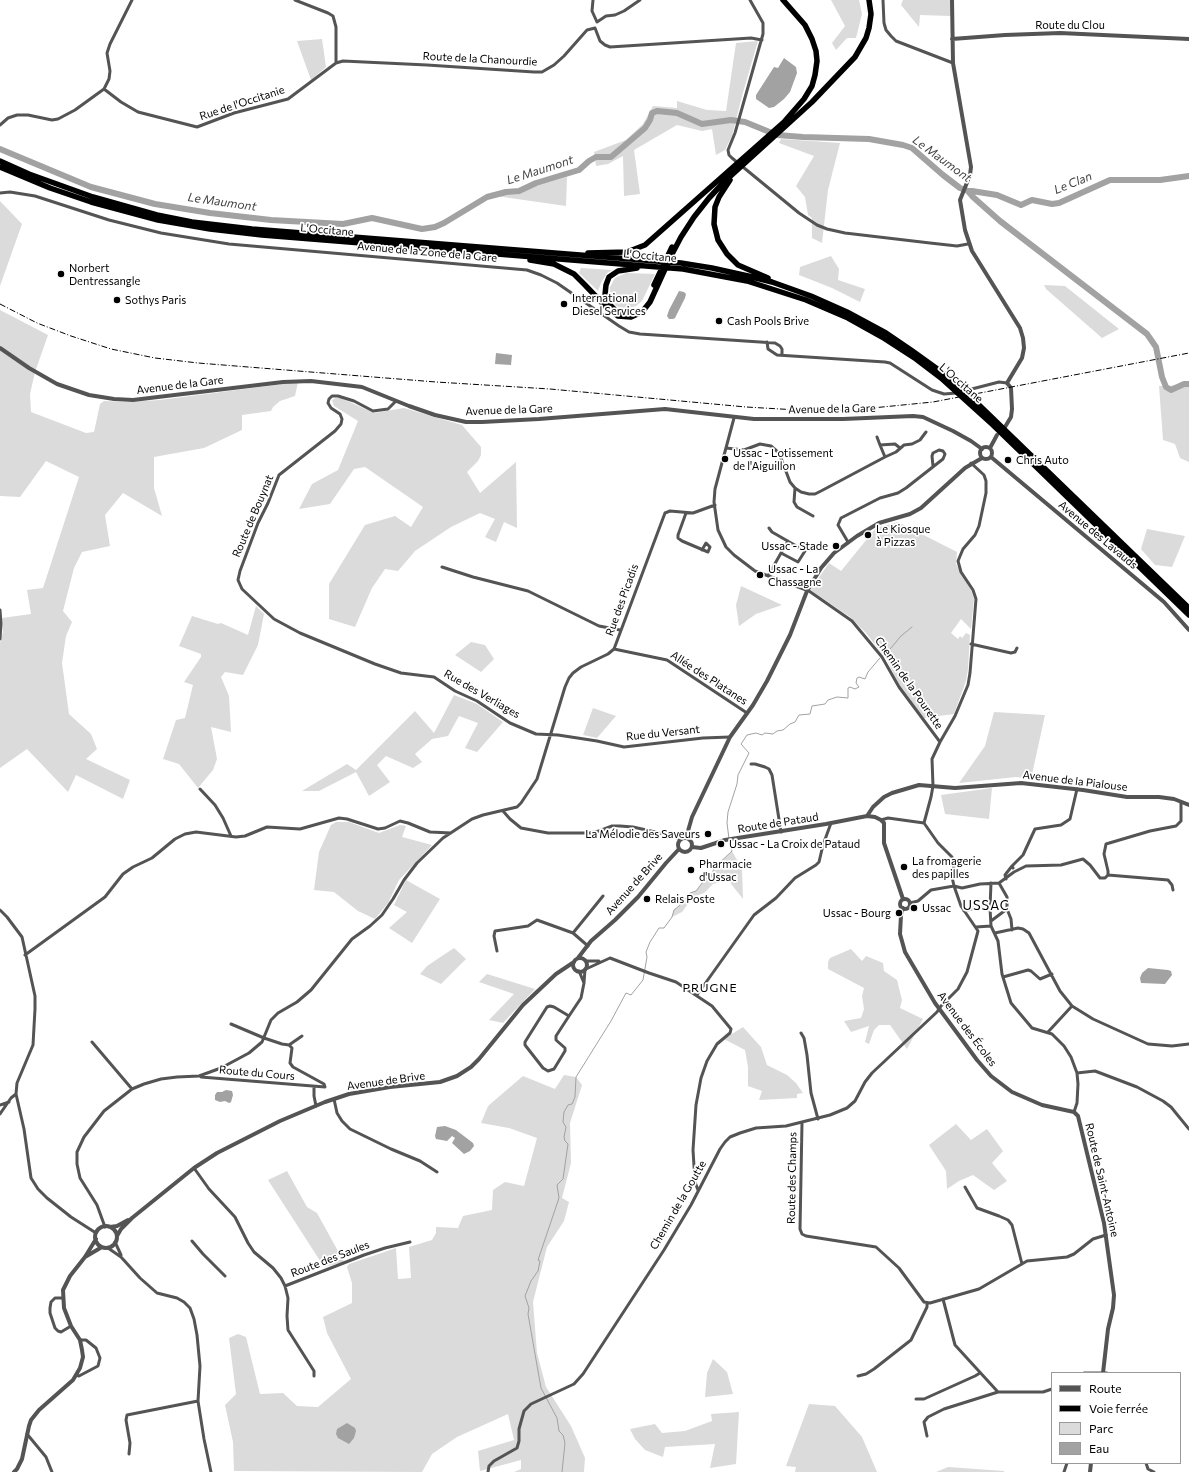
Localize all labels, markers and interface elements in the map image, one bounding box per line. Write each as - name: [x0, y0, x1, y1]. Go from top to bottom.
- street label: Route du Clou: [1035, 18, 1105, 32]
- street label: Route de la Chanourdie: [422, 49, 538, 69]
- street label: Rue de l'Occitanie: [198, 83, 286, 123]
- water label: Le Maumont: [910, 133, 974, 185]
- water label: Le Maumont: [505, 152, 575, 188]
- water label: Le Clan: [1052, 169, 1094, 197]
- water label: Le Maumont: [187, 190, 257, 214]
- street label: L'Occitane: [300, 221, 354, 239]
- street label: Avenue de la Zone de la Gare: [356, 239, 498, 265]
- street label: L'Occitane: [623, 247, 677, 265]
- place label: Norbert Dentressangle: [69, 261, 140, 287]
- marker: Norbert Dentressangle: [56, 269, 66, 279]
- place label: International Diesel Services: [572, 291, 646, 317]
- place label: Sothys Paris: [125, 293, 186, 307]
- marker: Sothys Paris: [112, 295, 122, 305]
- marker: International Diesel Services: [559, 299, 569, 309]
- place label: Cash Pools Brive: [727, 314, 809, 328]
- marker: Cash Pools Brive: [714, 316, 724, 326]
- street label: L'Occitane: [936, 360, 986, 406]
- street label: Avenue de la Gare: [136, 373, 224, 397]
- street label: Avenue de la Gare: [465, 402, 553, 418]
- street label: Avenue de la Gare: [788, 402, 876, 416]
- place label: Ussac - Lotissement de l'Aiguillon: [733, 446, 833, 472]
- place label: Chris Auto: [1016, 453, 1069, 467]
- marker: Ussac - Lotissement de l'Aiguillon: [720, 454, 730, 464]
- marker: Chris Auto: [1003, 455, 1013, 465]
- street label: Route de Bouynat: [230, 473, 276, 559]
- street label: Avenue des Lavauds: [1056, 498, 1140, 572]
- place label: Le Kiosque à Pizzas: [876, 522, 930, 548]
- marker: Le Kiosque à Pizzas: [863, 530, 873, 540]
- place label: Ussac - Stade: [761, 539, 828, 553]
- marker: Ussac - Stade: [831, 541, 841, 551]
- street label: Rue des Picadis: [603, 562, 641, 638]
- place label: Ussac - La Chassagne: [768, 562, 821, 588]
- marker: Ussac - La Chassagne: [755, 570, 765, 580]
- street label: Chemin de la Pourette: [872, 634, 946, 732]
- street label: Allée des Platanes: [668, 648, 750, 708]
- street label: Rue des Verliages: [442, 667, 522, 721]
- street label: Rue du Versant: [625, 723, 701, 743]
- street label: Avenue de la Pialouse: [1022, 768, 1128, 794]
- street label: Route de Pataud: [737, 810, 819, 836]
- place label: La Mélodie des Saveurs: [585, 827, 700, 841]
- marker: La Mélodie des Saveurs: [703, 829, 713, 839]
- place label: Ussac - La Croix de Pataud: [729, 837, 860, 851]
- marker: Ussac - La Croix de Pataud: [716, 839, 726, 849]
- street label: Avenue de Brive: [603, 850, 665, 918]
- place label: La fromagerie des papilles: [912, 854, 981, 880]
- place label: Pharmacie d'Ussac: [699, 857, 752, 883]
- marker: La fromagerie des papilles: [899, 862, 909, 872]
- marker: Pharmacie d'Ussac: [686, 865, 696, 875]
- place label: Relais Poste: [655, 892, 715, 906]
- marker: Relais Poste: [642, 894, 652, 904]
- district label: USSAC: [962, 898, 1010, 914]
- place label: Ussac: [922, 901, 951, 915]
- marker: Ussac: [909, 903, 919, 913]
- place label: Ussac - Bourg: [823, 906, 891, 920]
- marker: Ussac - Bourg: [894, 908, 904, 918]
- district label: PRUGNE: [682, 981, 738, 995]
- street label: Avenue des Écoles: [935, 989, 999, 1069]
- street label: Route du Cours: [219, 1063, 295, 1083]
- street label: Avenue de Brive: [346, 1069, 426, 1093]
- street label: Route de Saint-Antoine: [1082, 1122, 1122, 1238]
- street label: Route des Champs: [785, 1132, 799, 1224]
- street label: Chemin de la Goutte: [647, 1158, 709, 1252]
- street label: Route des Saules: [289, 1238, 371, 1280]
- legend: [1051, 1372, 1181, 1464]
- text: Route: [1089, 1381, 1122, 1395]
- text: Voie ferrée: [1089, 1401, 1148, 1415]
- text: Parc: [1089, 1421, 1113, 1435]
- text: Eau: [1089, 1441, 1109, 1455]

